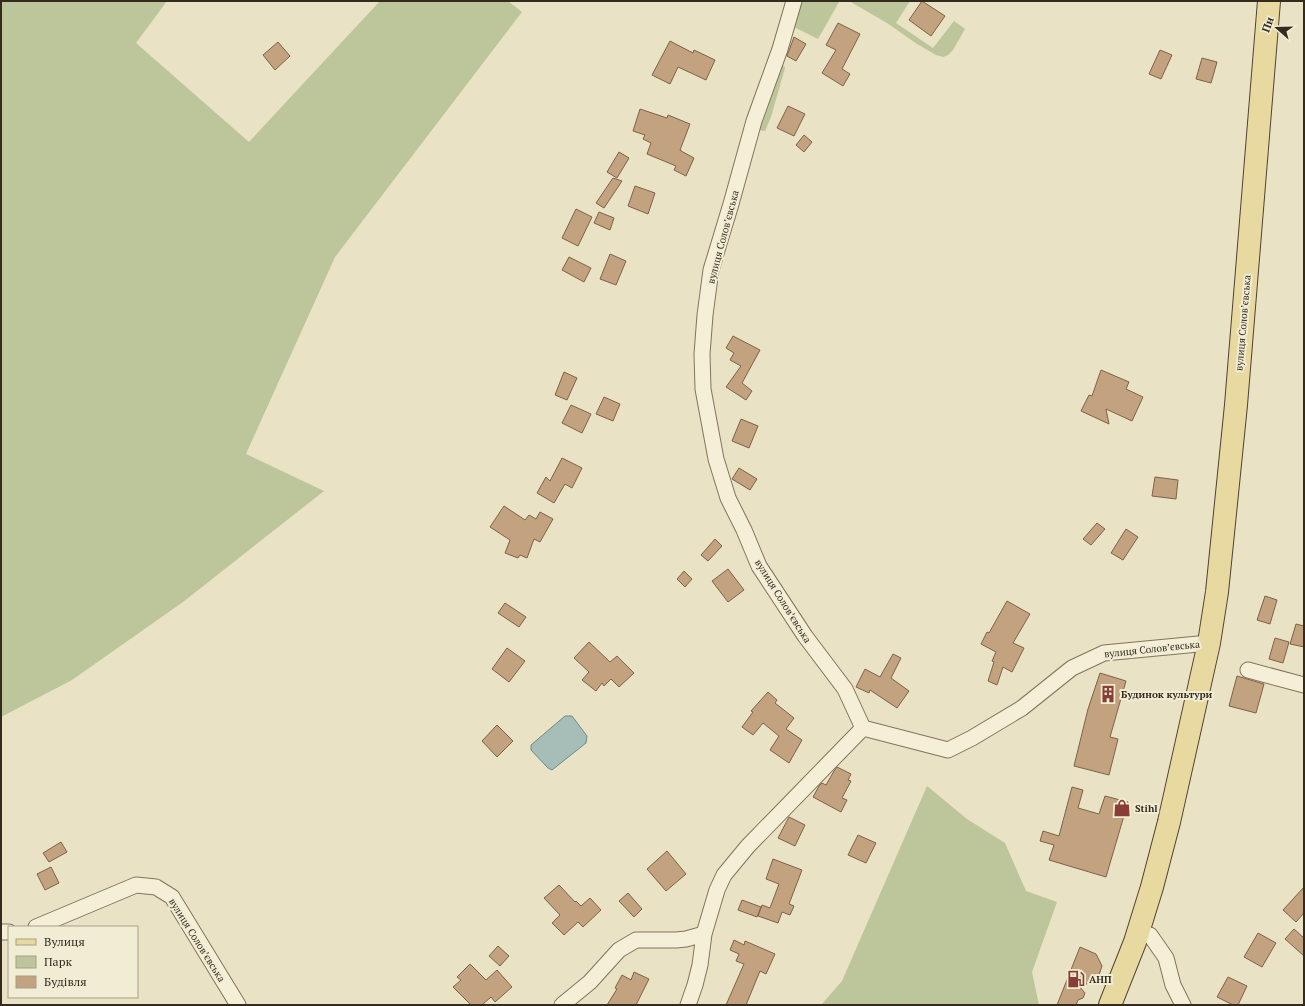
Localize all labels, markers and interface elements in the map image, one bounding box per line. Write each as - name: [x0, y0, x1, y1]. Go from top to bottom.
- north arrow: [1257, 8, 1297, 48]
- text: Пн: [1258, 15, 1277, 34]
- street label: вулиця Соловʼєвська: [704, 189, 742, 285]
- street label: вулиця Соловʼєвська: [1232, 274, 1254, 372]
- street label: вулиця Соловʼєвська: [752, 557, 814, 645]
- street label: вулиця Соловʼєвська: [1103, 638, 1201, 660]
- building icon: Будинок культури: [1098, 684, 1118, 704]
- place label: Будинок культури: [1121, 688, 1213, 701]
- shop icon: Stihl: [1112, 798, 1132, 818]
- place label: Stihl: [1135, 802, 1158, 815]
- street label: вулиця Соловʼєвська: [166, 896, 228, 984]
- legend: [8, 926, 138, 998]
- text: Вулиця: [44, 934, 85, 949]
- text: Парк: [44, 954, 72, 969]
- fuel station icon: АНП: [1066, 969, 1086, 989]
- place label: АНП: [1089, 973, 1112, 986]
- text: Будівля: [44, 974, 87, 989]

